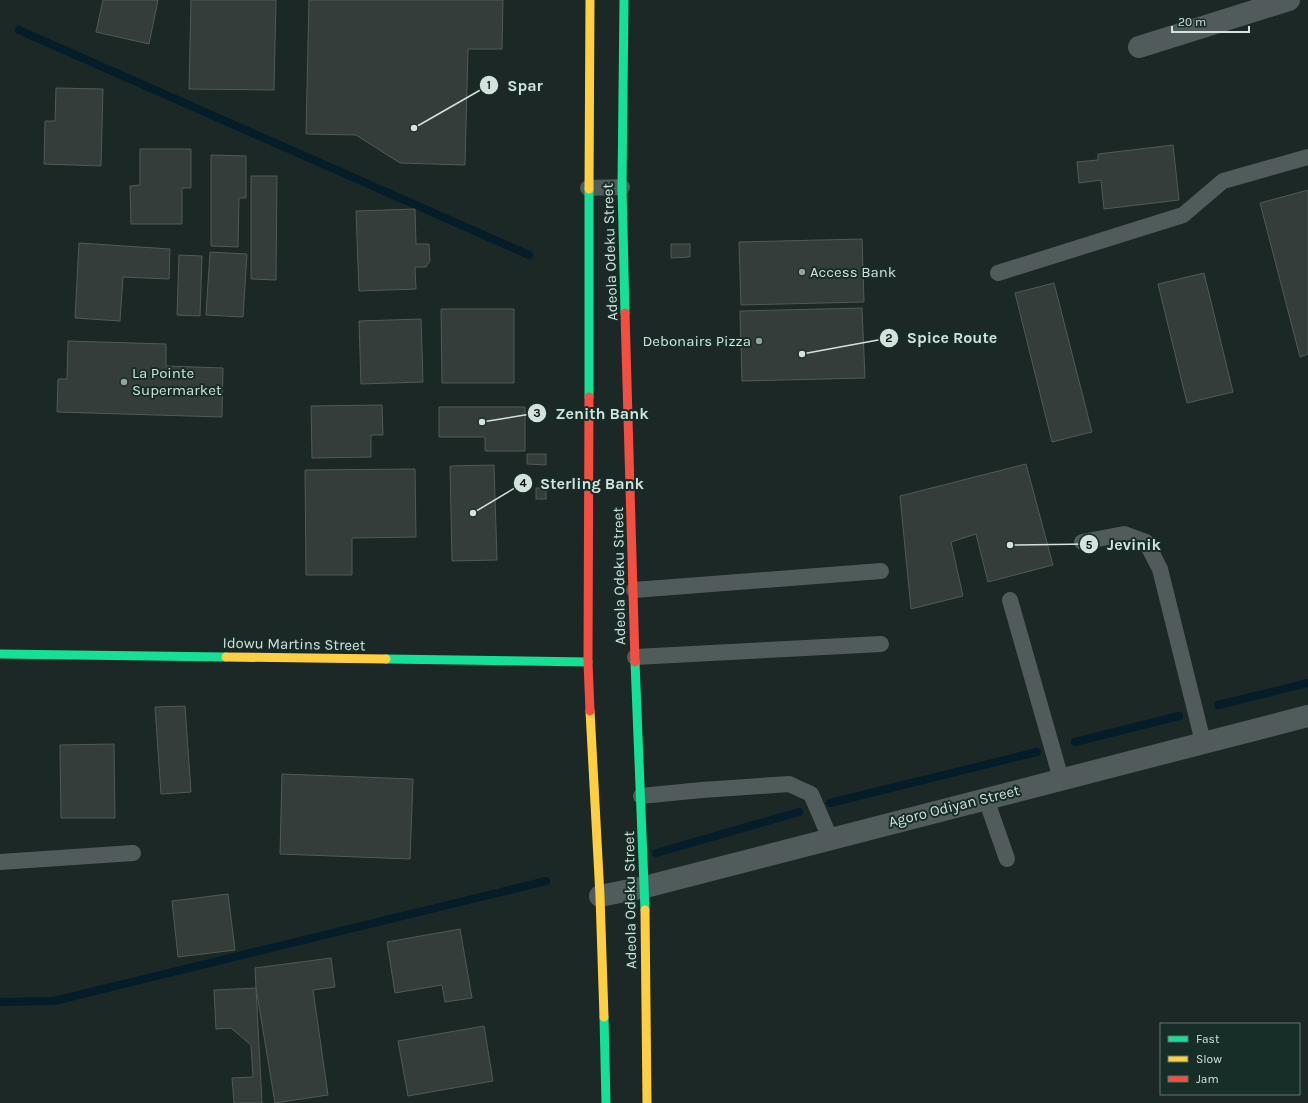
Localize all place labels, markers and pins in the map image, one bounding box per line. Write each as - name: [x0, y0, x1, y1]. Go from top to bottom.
- callout: Spar: [479, 71, 551, 99]
- place label: Access Bank: [810, 263, 896, 281]
- marker: Access Bank: [797, 267, 807, 277]
- callout: Spice Route: [879, 324, 1005, 352]
- place label: Debonairs Pizza: [642, 332, 751, 350]
- marker: Debonairs Pizza: [754, 336, 764, 346]
- place label: La Pointe Supermarket: [132, 364, 222, 399]
- marker: La Pointe Supermarket: [119, 377, 129, 387]
- callout: Zenith Bank: [527, 399, 656, 427]
- callout: Sterling Bank: [513, 469, 652, 497]
- callout: Jevinik: [1079, 530, 1169, 558]

